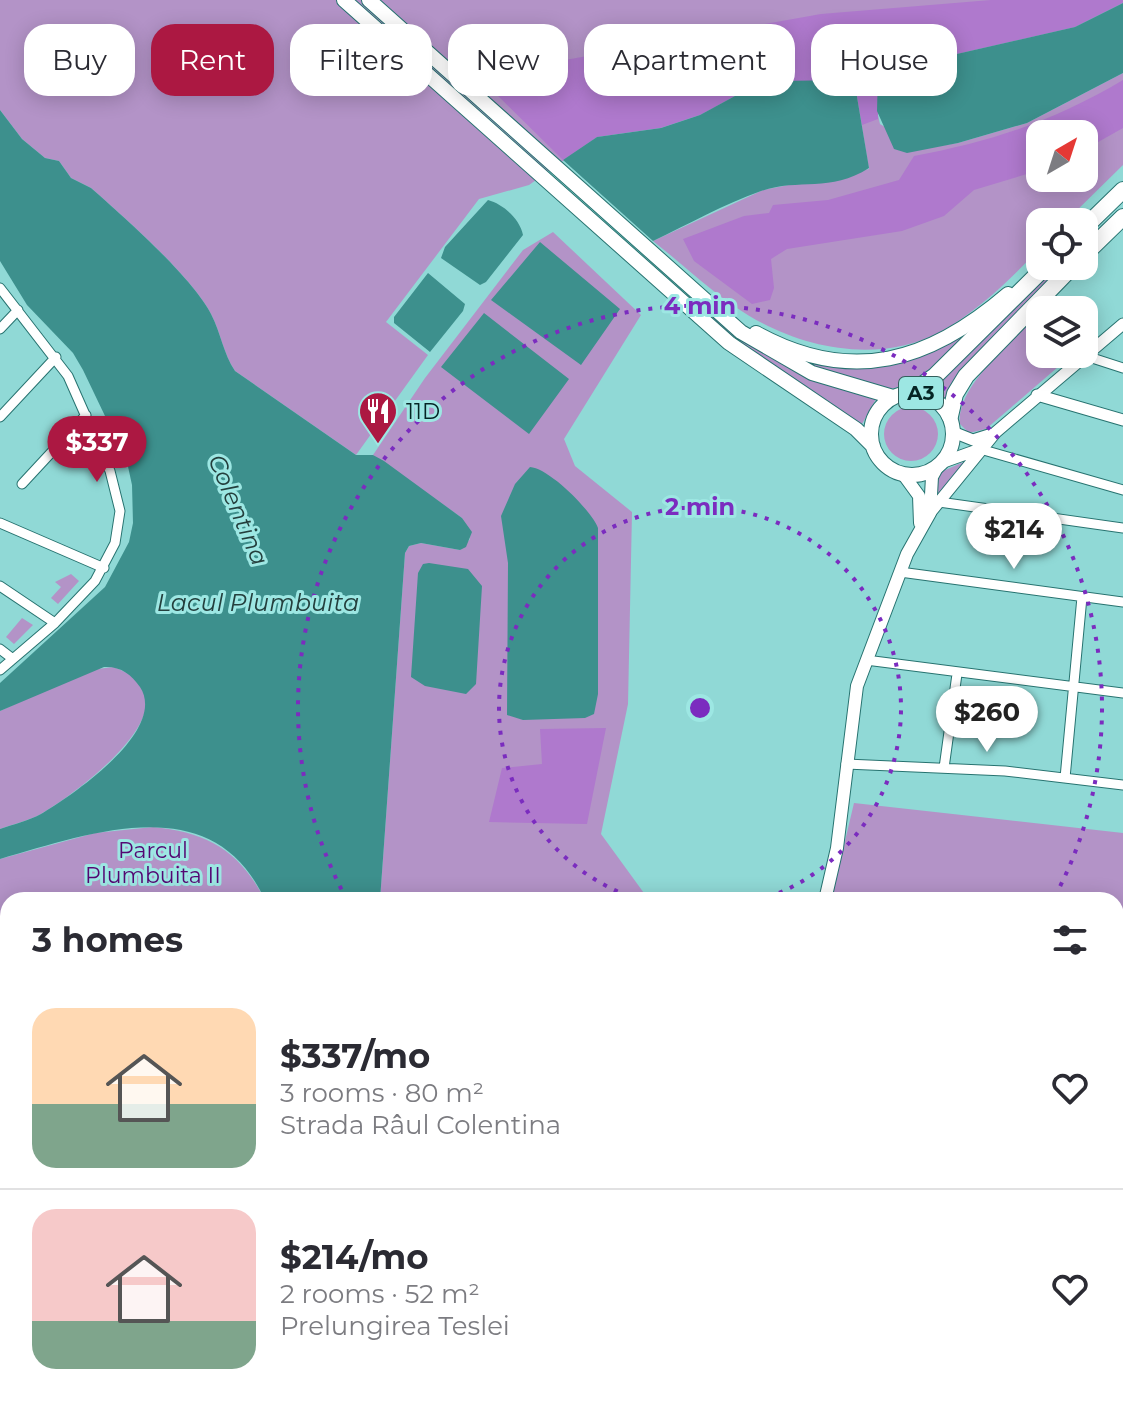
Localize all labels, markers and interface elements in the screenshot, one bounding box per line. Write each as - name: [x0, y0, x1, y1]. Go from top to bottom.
- chip: Buy: [24, 24, 135, 96]
- chip: Rent: [151, 24, 274, 96]
- chip: Filters: [290, 24, 432, 96]
- chip: New: [448, 24, 568, 96]
- chip: Apartment: [584, 24, 795, 96]
- chip: House: [811, 24, 957, 96]
- north arrow: [1026, 120, 1098, 192]
- map controls: [1026, 120, 1098, 368]
- button: locate: [1026, 208, 1098, 280]
- text: 4 min: [664, 291, 736, 320]
- button: layers: [1026, 296, 1098, 368]
- road number: A3: [899, 377, 943, 409]
- restaurant icon: 11D: [357, 390, 399, 445]
- place label: 11D: [406, 398, 440, 425]
- pin: $337: [50, 416, 144, 484]
- text: $337: [65, 426, 129, 458]
- water label: Colentina: [202, 450, 275, 570]
- text: 2 min: [665, 492, 735, 521]
- pin: $214: [967, 503, 1061, 571]
- text: $214: [984, 513, 1044, 545]
- water label: Lacul Plumbuita: [157, 588, 359, 617]
- pin: $260: [940, 686, 1034, 754]
- centre of rings: [686, 694, 714, 722]
- text: $260: [954, 696, 1020, 728]
- park label: Parcul Plumbuita II: [85, 837, 221, 889]
- icon: filters: [1048, 918, 1092, 962]
- text: 3 homes: [32, 919, 183, 961]
- text: $337/mo: [280, 1035, 430, 1077]
- icon: home: [96, 1040, 192, 1136]
- icon: heart: [1048, 1066, 1092, 1110]
- text: 3 rooms · 80 m²: [280, 1077, 484, 1109]
- text: Strada Râul Colentina: [280, 1109, 561, 1141]
- text: $214/mo: [280, 1236, 429, 1278]
- icon: home: [96, 1241, 192, 1337]
- icon: heart: [1048, 1267, 1092, 1311]
- text: 2 rooms · 52 m²: [280, 1278, 480, 1310]
- text: Prelungirea Teslei: [280, 1310, 510, 1342]

